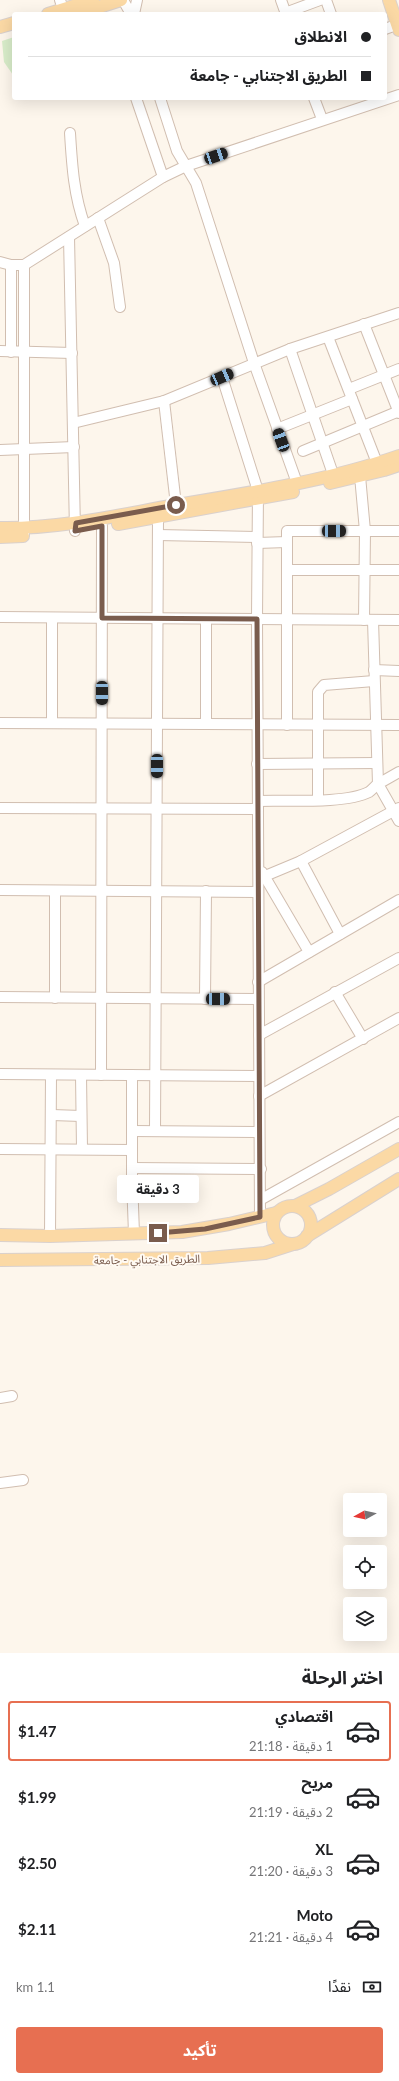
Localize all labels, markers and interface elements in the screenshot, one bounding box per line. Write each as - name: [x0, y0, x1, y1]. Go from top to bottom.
- text: الانطلاق: [295, 27, 347, 45]
- text: الطريق الاجتنابي - جامعة: [190, 66, 347, 84]
- car: [203, 146, 229, 166]
- car: [209, 367, 235, 387]
- car: [271, 427, 291, 453]
- route start: [167, 496, 185, 514]
- car: [322, 525, 346, 537]
- car: [96, 681, 108, 705]
- car: [151, 754, 163, 778]
- car: [206, 993, 230, 1005]
- callout: 3 دقيقة: [117, 1175, 199, 1203]
- text: 3 دقيقة: [136, 1181, 180, 1197]
- route end: [149, 1224, 167, 1242]
- street label: الطريق الاجتنابي - جامعة: [94, 1252, 200, 1270]
- north arrow: [343, 1493, 387, 1537]
- map controls: [343, 1493, 387, 1641]
- button: locate: [343, 1545, 387, 1589]
- button: layers: [343, 1597, 387, 1641]
- text: اختر الرحلة: [302, 1666, 383, 1688]
- text: اقتصادي: [275, 1707, 333, 1725]
- icon: car: [345, 1713, 381, 1749]
- text: $1.47: [18, 1722, 56, 1740]
- text: 1 دقيقة · 21:18: [249, 1738, 333, 1754]
- text: مريح: [301, 1773, 333, 1791]
- icon: car: [345, 1779, 381, 1815]
- text: $1.99: [18, 1788, 56, 1806]
- text: 2 دقيقة · 21:19: [249, 1804, 333, 1820]
- text: XL: [315, 1840, 333, 1858]
- icon: car: [345, 1845, 381, 1881]
- text: $2.50: [18, 1854, 56, 1872]
- text: 3 دقيقة · 21:20: [249, 1863, 333, 1879]
- text: Moto: [296, 1906, 333, 1924]
- icon: car: [345, 1911, 381, 1947]
- text: $2.11: [18, 1920, 56, 1938]
- text: 4 دقيقة · 21:21: [249, 1929, 333, 1945]
- icon: cash: [361, 1976, 383, 1998]
- text: نقدًا: [328, 1977, 351, 1995]
- text: 1.1 km: [16, 1979, 55, 1995]
- button: تأكيد: [16, 2027, 383, 2073]

